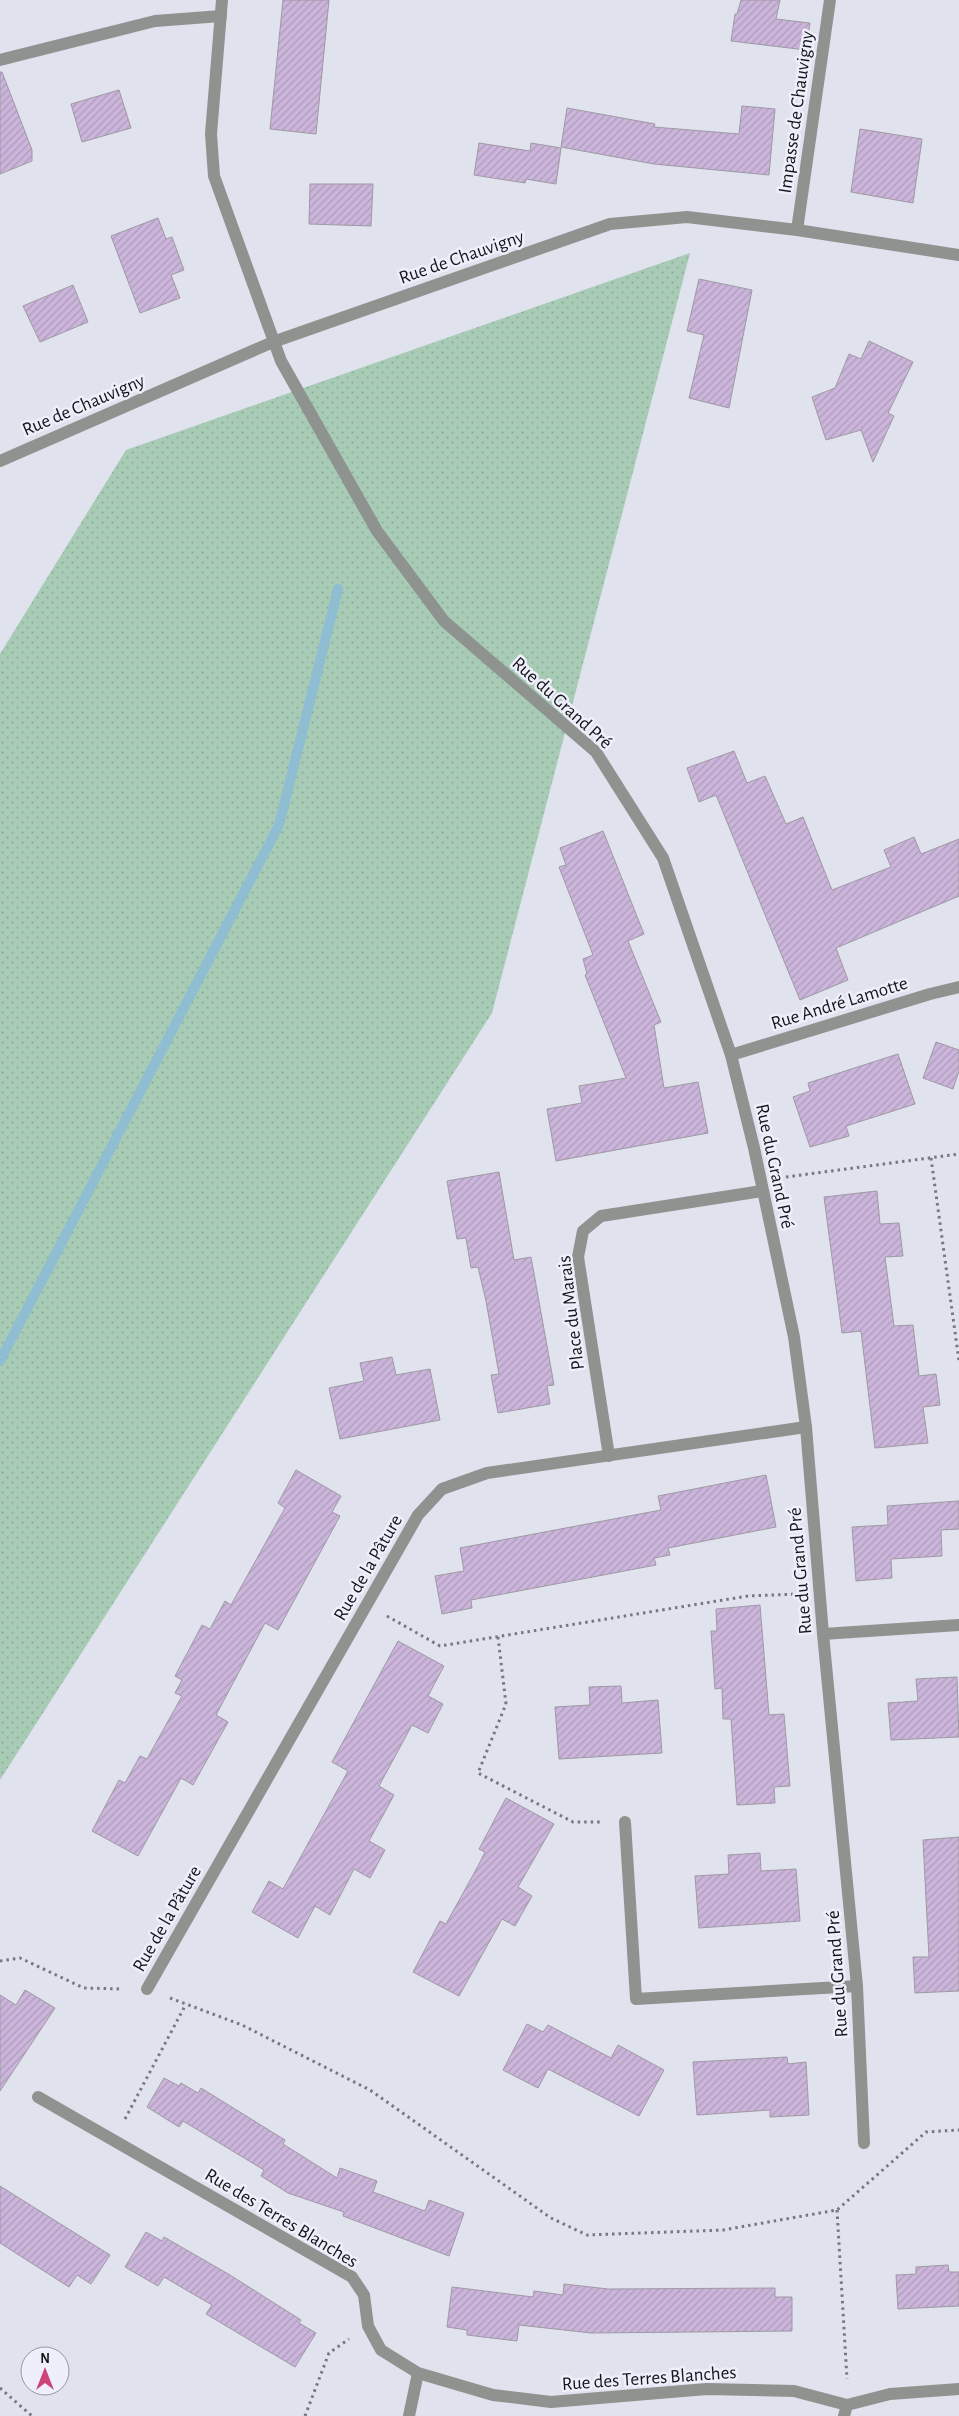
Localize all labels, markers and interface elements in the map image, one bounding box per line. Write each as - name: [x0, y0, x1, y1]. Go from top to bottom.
- street label: Impasse de Chauvigny: [776, 30, 817, 195]
- street label: Rue de Chauvigny: [397, 227, 526, 288]
- street label: Rue de Chauvigny: [20, 371, 148, 440]
- street label: Rue du Grand Pré: [508, 653, 616, 753]
- street label: Rue André Lamotte: [769, 974, 910, 1033]
- street label: Rue du Grand Pré: [752, 1102, 797, 1231]
- street label: Place du Marais: [555, 1255, 588, 1371]
- street label: Rue du Grand Pré: [785, 1507, 816, 1635]
- street label: Rue de la Pâture: [330, 1512, 406, 1624]
- street label: Rue de la Pâture: [129, 1863, 205, 1975]
- street label: Rue du Grand Pré: [824, 1910, 851, 2038]
- street label: Rue des Terres Blanches: [201, 2165, 361, 2271]
- north arrow: [20, 2346, 70, 2396]
- text: N: [40, 2352, 50, 2366]
- street label: Rue des Terres Blanches: [561, 2363, 737, 2394]

